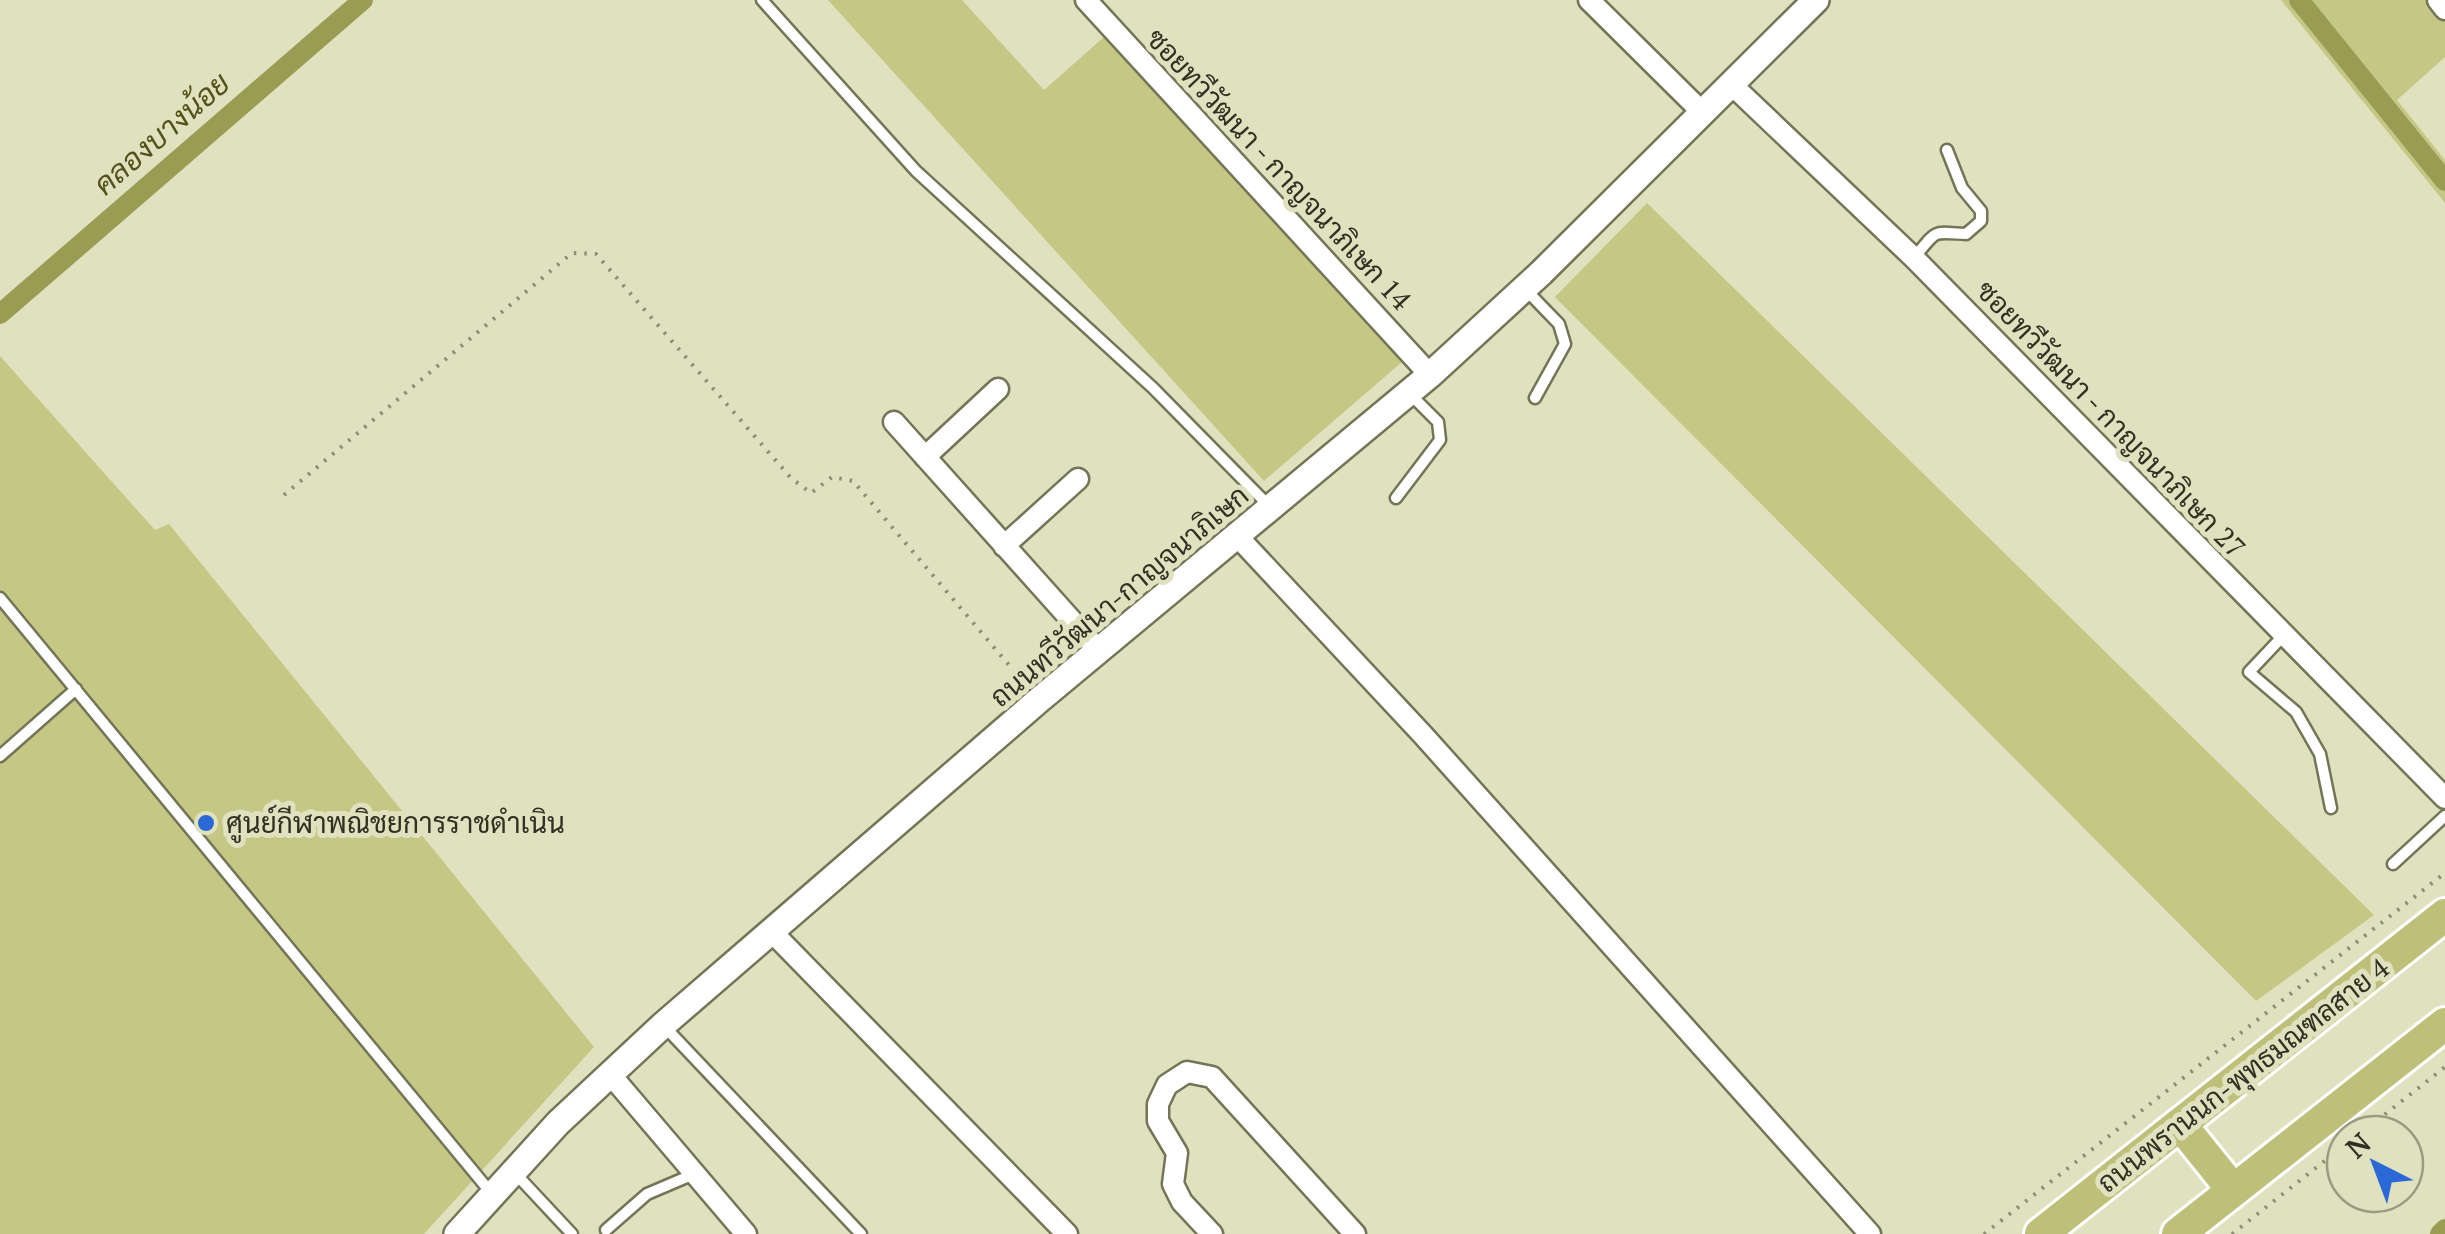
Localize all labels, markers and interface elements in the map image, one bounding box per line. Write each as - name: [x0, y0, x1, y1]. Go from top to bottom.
- street label: ซอยทวีวัฒนา - กาญจนาภิเษก 14: [1139, 20, 1420, 317]
- water label: คลองบางน้อย: [85, 63, 238, 203]
- street label: ซอยทวีวัฒนา - กาญจนาภิเษก 27: [1969, 272, 2254, 565]
- street label: ถนนทวีวัฒนา-กาญจนาภิเษก: [982, 476, 1256, 715]
- place label: ศูนย์กีฬาพณิชยการราชดำเนิน: [226, 804, 565, 843]
- marker: ศูนย์กีฬาพณิชยการราชดำเนิน: [195, 812, 217, 834]
- street label: ถนนพรานนก-พุทธมณฑลสาย 4: [2089, 949, 2398, 1202]
- north arrow: [2325, 1114, 2425, 1214]
- text: N: [2338, 1124, 2378, 1166]

